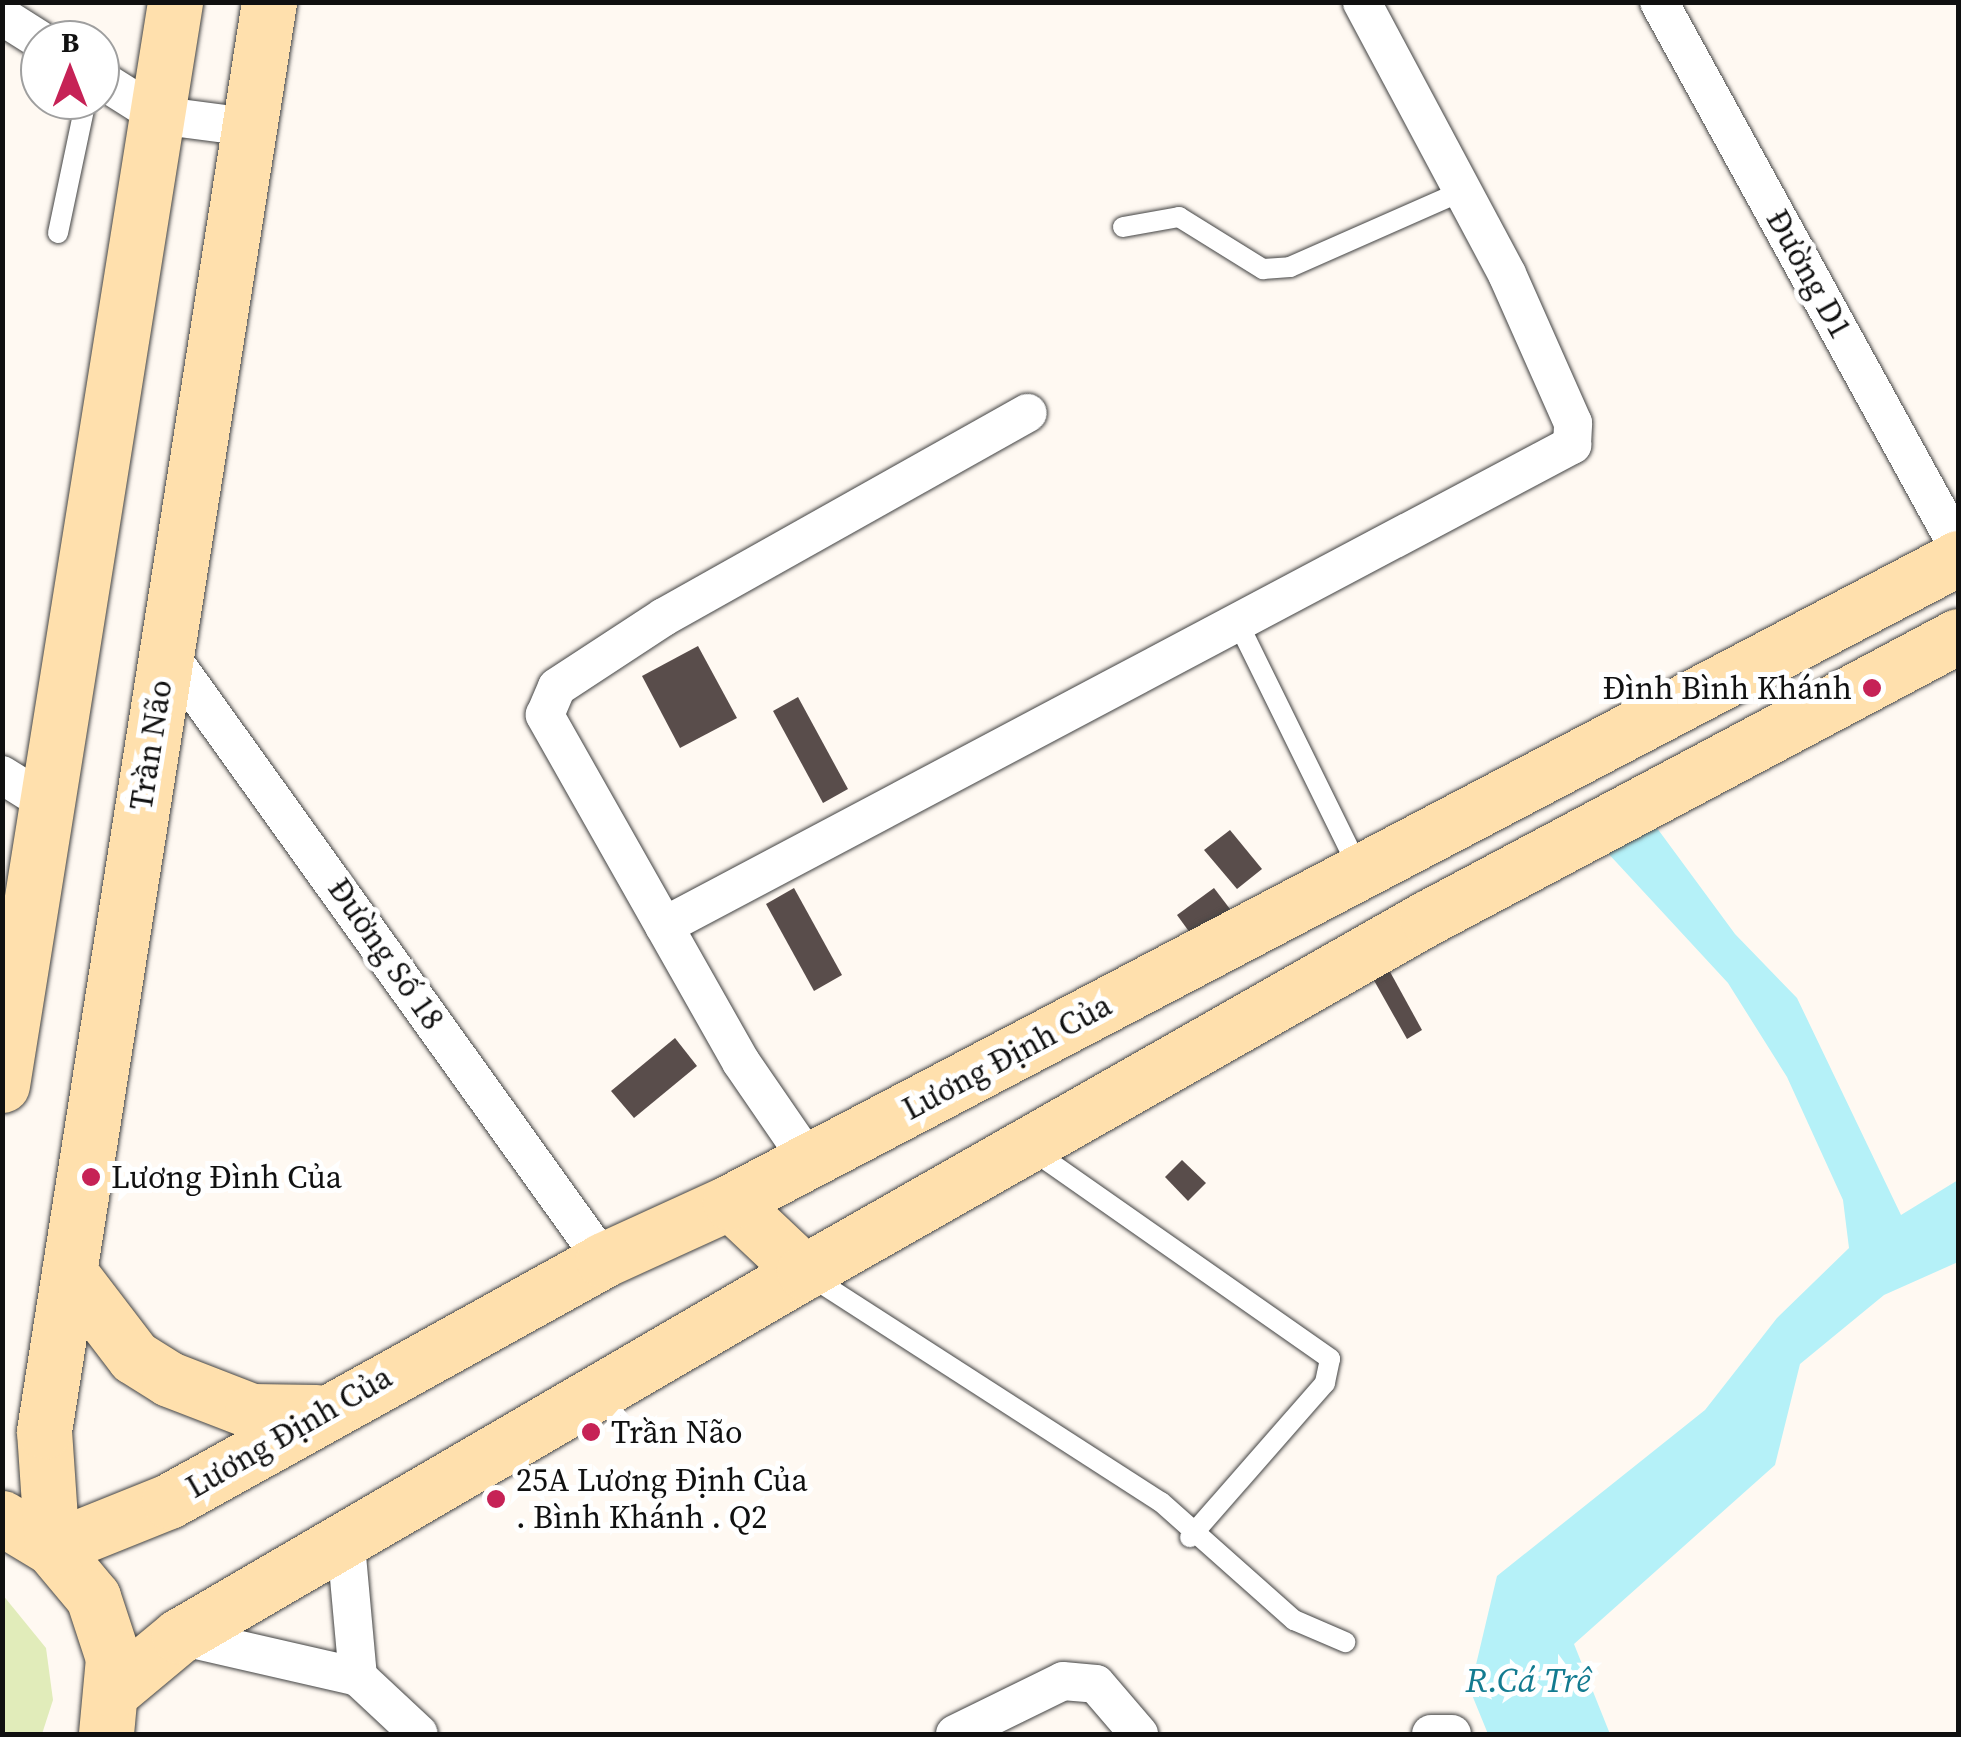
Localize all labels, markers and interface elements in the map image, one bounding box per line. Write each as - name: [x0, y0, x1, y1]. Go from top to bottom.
- north arrow: [20, 20, 120, 120]
- text: B: [61, 23, 79, 61]
- street label: Đường D1: [1758, 203, 1860, 345]
- place label: Đình Bình Khánh: [1603, 669, 1852, 707]
- street label: Trần Não: [122, 677, 180, 813]
- marker: Đình Bình Khánh: [1861, 677, 1883, 699]
- street label: Đường Số 18: [320, 871, 452, 1037]
- street label: Lương Định Của: [896, 986, 1118, 1128]
- place label: Lương Đình Của: [111, 1158, 342, 1196]
- marker: Lương Đình Của: [80, 1166, 102, 1188]
- street label: Lương Định Của: [179, 1358, 399, 1506]
- place label: Trần Não: [611, 1413, 743, 1451]
- marker: Trần Não: [580, 1421, 602, 1443]
- place label: 25A Lương Định Của . Bình Khánh . Q2: [516, 1462, 808, 1537]
- marker: 25A Lương Định Của . Bình Khánh . Q2: [485, 1488, 507, 1510]
- water label: R.Cá Trê: [1466, 1659, 1590, 1701]

